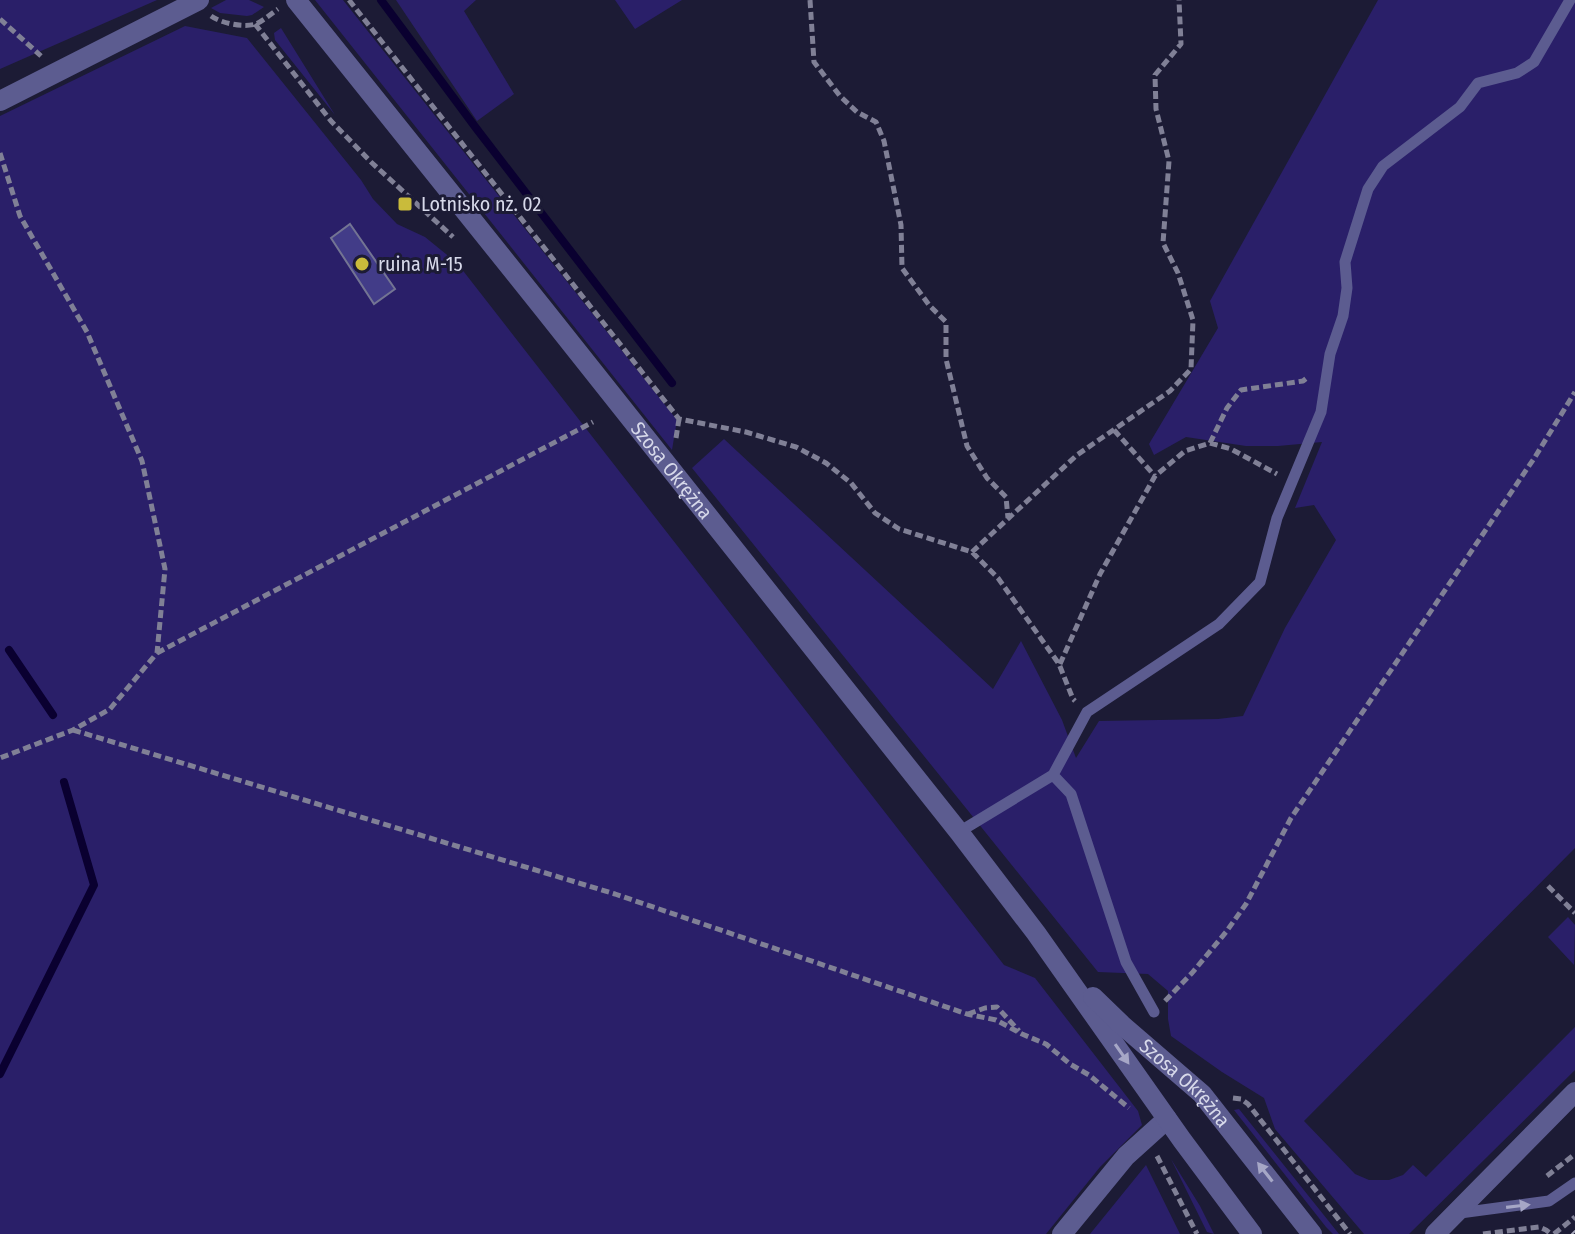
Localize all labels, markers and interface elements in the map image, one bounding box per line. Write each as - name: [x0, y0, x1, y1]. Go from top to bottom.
- place label: Lotnisko nż. 02: [421, 192, 542, 216]
- marker: Lotnisko nż. 02: [396, 195, 414, 213]
- place label: ruina M-15: [378, 252, 463, 276]
- marker: ruina M-15: [353, 255, 371, 273]
- street label: Szosa Okrężna: [626, 417, 718, 524]
- street label: Szosa Okrężna: [1135, 1034, 1235, 1132]
- one-way arrow: [1114, 1043, 1129, 1064]
- one-way arrow: [1257, 1162, 1273, 1182]
- one-way arrow: [1506, 1199, 1531, 1212]

